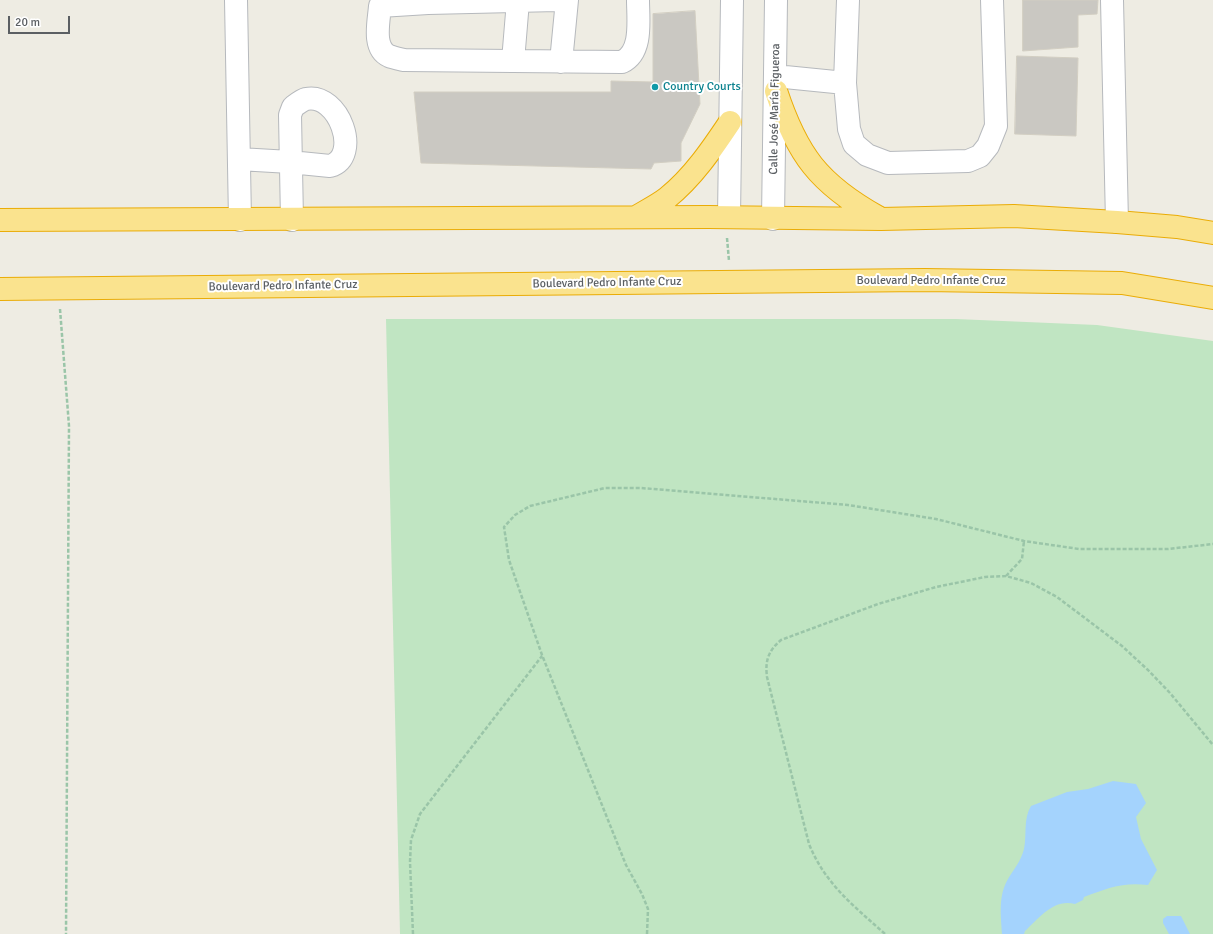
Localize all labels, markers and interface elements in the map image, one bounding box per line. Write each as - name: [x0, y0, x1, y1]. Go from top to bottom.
- scale bar: [10, 8, 72, 34]
- text: 20 m: [15, 15, 40, 30]
- street label: Calle José María Figueroa: [767, 43, 783, 175]
- place label: Country Courts: [663, 80, 741, 94]
- marker: Country Courts: [650, 82, 660, 92]
- street label: Boulevard Pedro Infante Cruz: [532, 274, 682, 292]
- street label: Boulevard Pedro Infante Cruz: [856, 274, 1006, 288]
- street label: Boulevard Pedro Infante Cruz: [208, 277, 358, 295]

